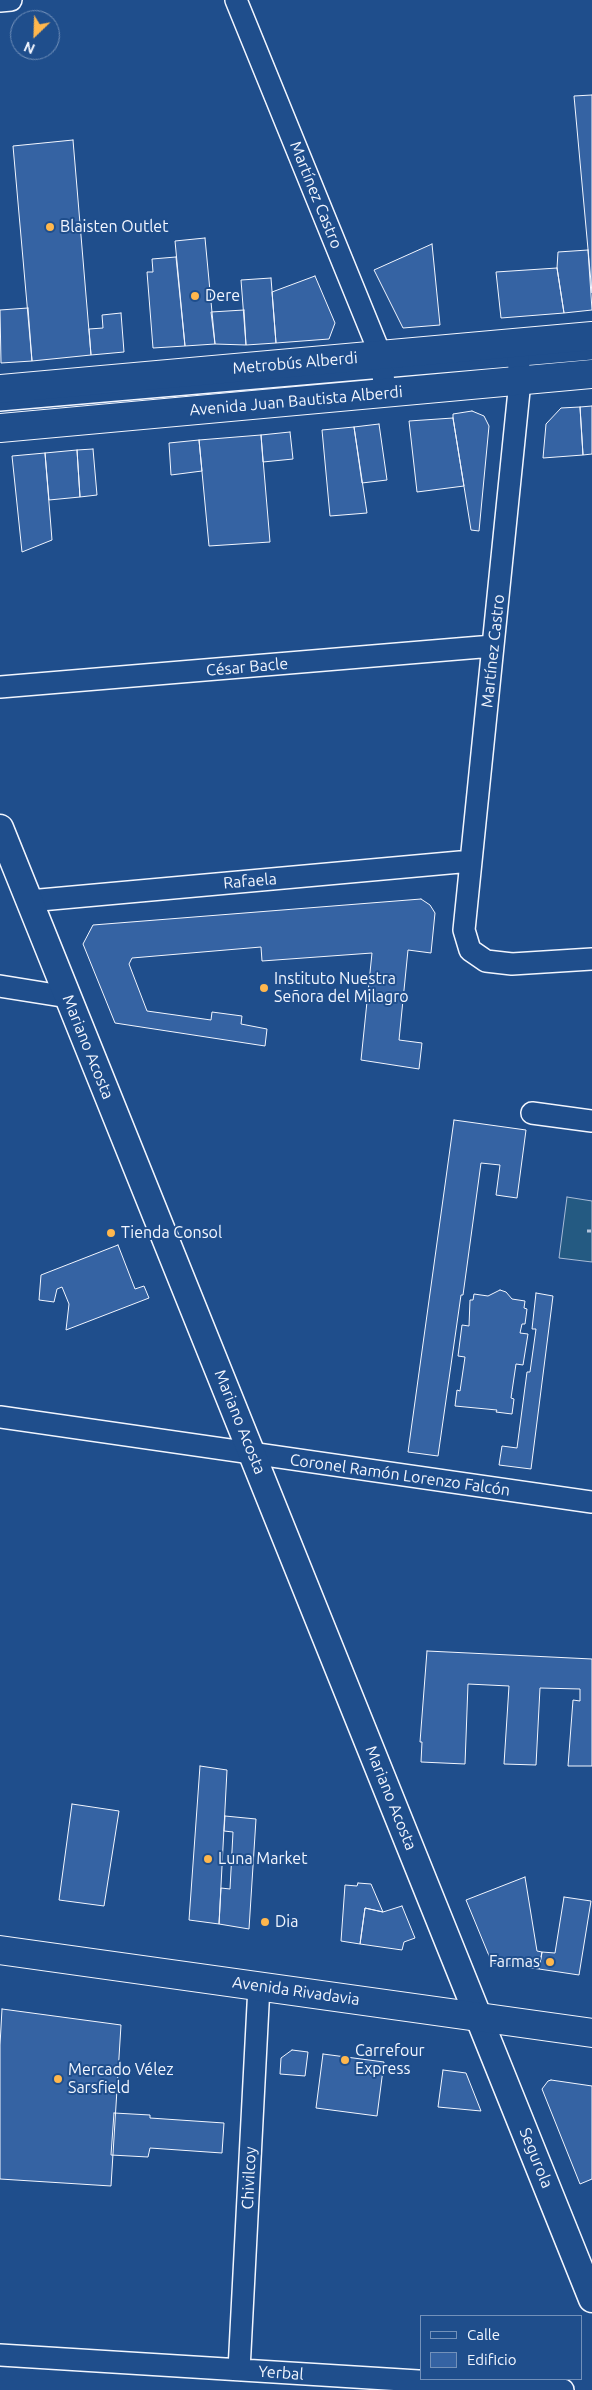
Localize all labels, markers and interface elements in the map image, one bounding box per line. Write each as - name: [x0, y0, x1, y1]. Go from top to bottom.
- north arrow: [10, 10, 60, 60]
- text: N: [21, 38, 37, 57]
- street label: Martínez Castro: [286, 139, 346, 251]
- place label: Blaisten Outlet: [60, 217, 168, 237]
- marker: Blaisten Outlet: [44, 221, 56, 233]
- place label: Dere: [205, 286, 240, 306]
- marker: Dere: [189, 290, 201, 302]
- street label: Metrobús Alberdi: [232, 348, 358, 378]
- street label: Avenida Juan Bautista Alberdi: [189, 382, 403, 420]
- street label: Martínez Castro: [477, 593, 509, 709]
- street label: César Bacle: [205, 654, 289, 680]
- street label: Rafaela: [222, 869, 278, 893]
- place label: Instituto Nuestra Señora del Milagro: [274, 969, 409, 1007]
- marker: Instituto Nuestra Señora del Milagro: [258, 982, 270, 994]
- street label: Mariano Acosta: [58, 992, 118, 1102]
- place label: Tienda Consol: [121, 1223, 222, 1243]
- marker: Tienda Consol: [105, 1227, 117, 1239]
- street label: Mariano Acosta: [210, 1367, 270, 1477]
- street label: Coronel Ramón Lorenzo Falcón: [289, 1450, 511, 1500]
- street label: Mariano Acosta: [361, 1743, 421, 1853]
- place label: Luna Market: [218, 1849, 307, 1869]
- marker: Luna Market: [202, 1853, 214, 1865]
- place label: Dia: [275, 1912, 298, 1932]
- marker: Dia: [259, 1916, 271, 1928]
- place label: Farmas: [489, 1952, 540, 1972]
- marker: Farmas: [544, 1956, 556, 1968]
- street label: Avenida Rivadavia: [231, 1973, 361, 2009]
- place label: Carrefour Express: [355, 2041, 425, 2079]
- marker: Carrefour Express: [339, 2054, 351, 2066]
- place label: Mercado Vélez Sarsfield: [68, 2060, 174, 2098]
- marker: Mercado Vélez Sarsfield: [52, 2073, 64, 2085]
- street label: Segurola: [515, 2125, 557, 2191]
- street label: Chivilcoy: [238, 2146, 260, 2210]
- legend: [420, 2315, 582, 2380]
- text: Calle: [467, 2326, 500, 2343]
- text: Edificio: [467, 2351, 516, 2368]
- street label: Yerbal: [258, 2362, 304, 2384]

